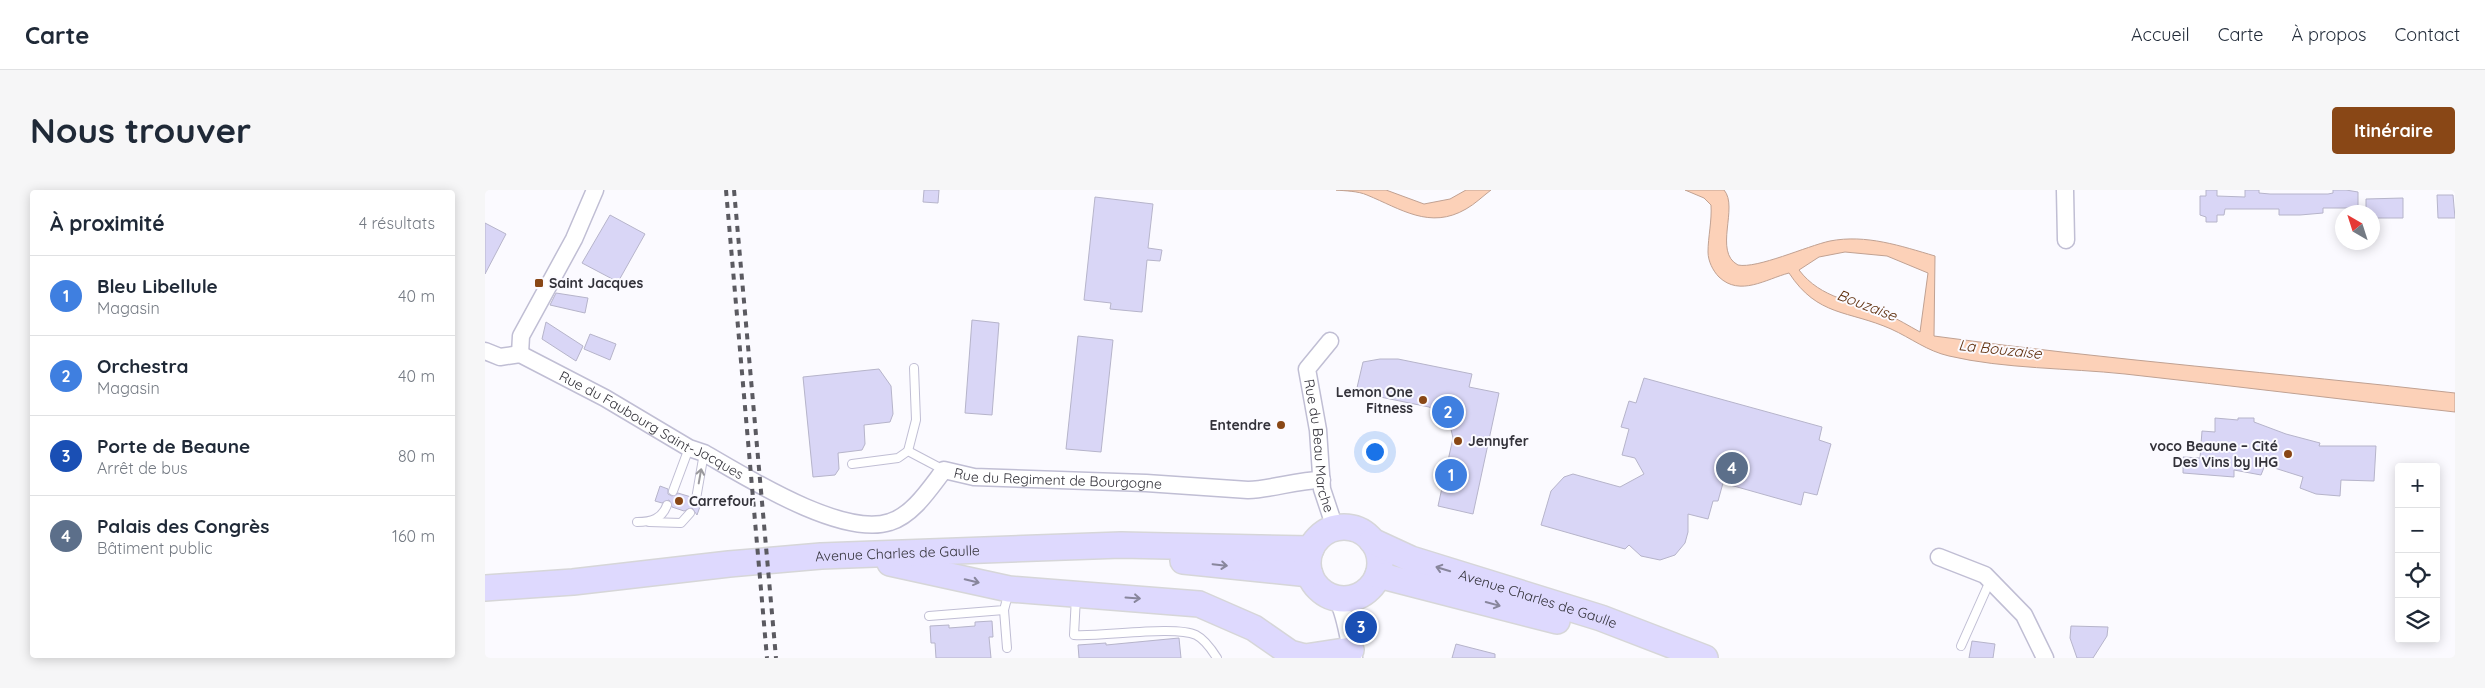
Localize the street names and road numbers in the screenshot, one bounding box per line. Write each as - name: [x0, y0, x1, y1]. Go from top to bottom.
- street label: Rue du Faubourg Saint-Jacques: [556, 367, 747, 483]
- street label: Rue du Beau Marche: [1300, 377, 1338, 515]
- street label: Rue du Regiment de Bourgogne: [952, 464, 1163, 493]
- street label: Avenue Charles de Gaulle: [814, 541, 980, 565]
- street label: Avenue Charles de Gaulle: [1457, 565, 1620, 632]

